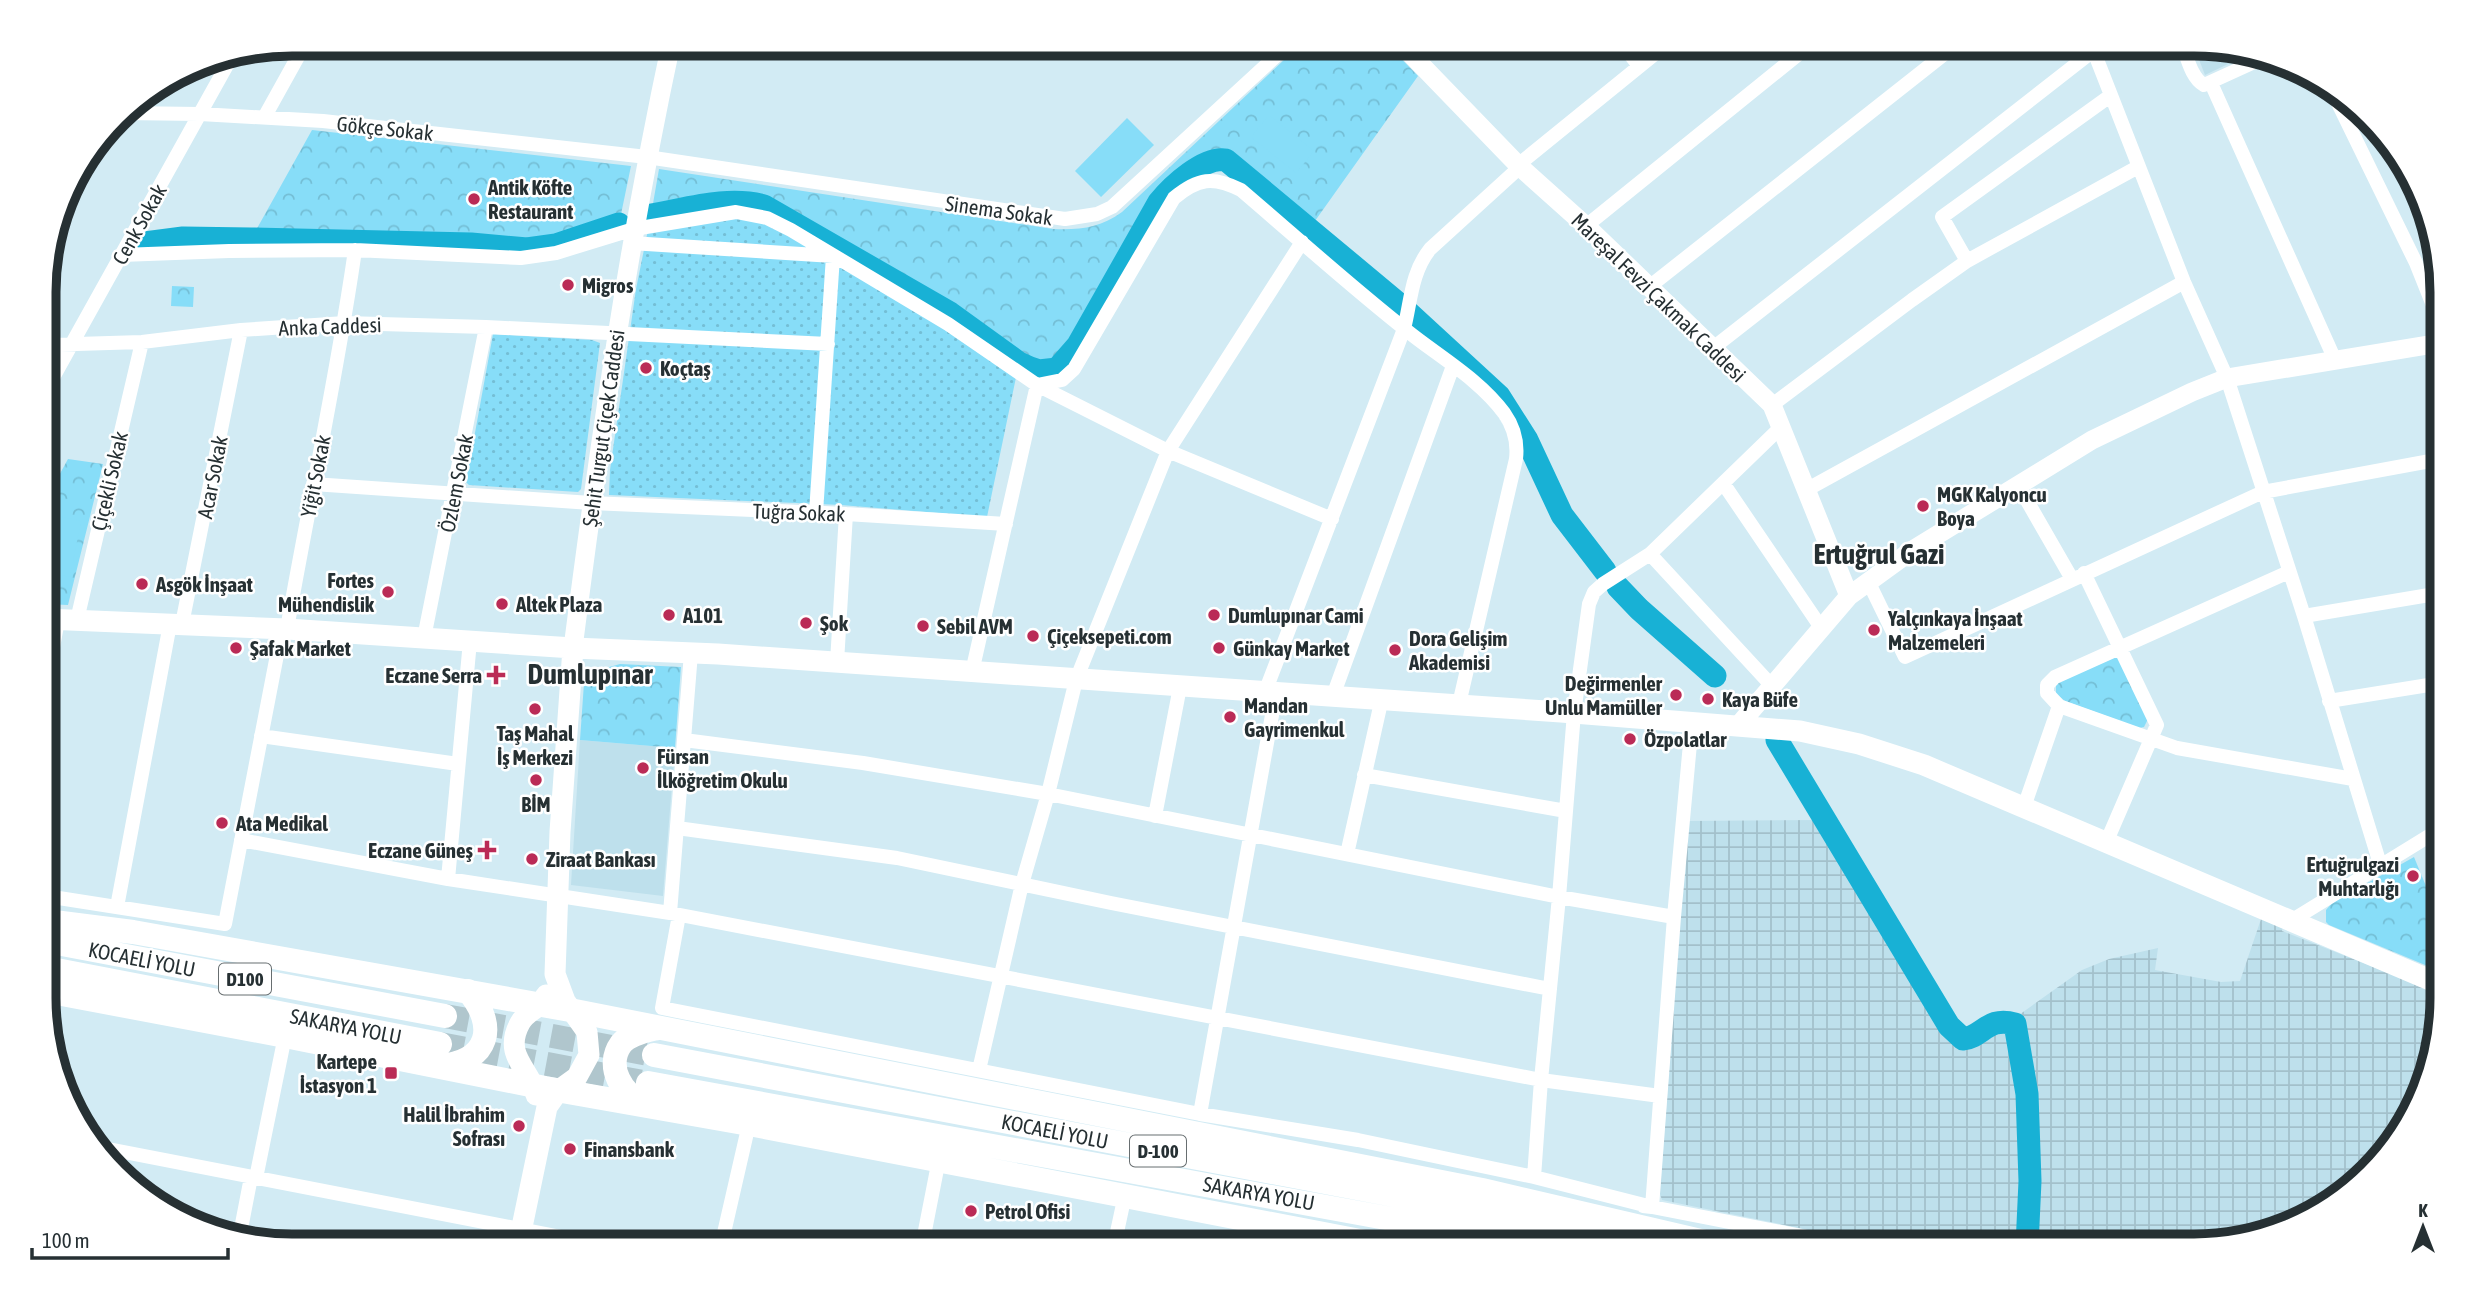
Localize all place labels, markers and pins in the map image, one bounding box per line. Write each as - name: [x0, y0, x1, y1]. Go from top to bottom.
- place label: Antik Köfte Restaurant: [487, 175, 573, 223]
- marker: Antik Köfte Restaurant: [466, 191, 482, 207]
- place label: Migros: [582, 273, 634, 297]
- marker: Migros: [560, 277, 576, 293]
- place label: Koçtaş: [660, 356, 711, 380]
- marker: Koçtaş: [638, 360, 654, 376]
- place label: MGK Kalyoncu Boya: [1937, 482, 2047, 530]
- marker: MGK Kalyoncu Boya: [1915, 498, 1931, 514]
- place label: Fortes Mühendislik: [278, 568, 375, 616]
- place label: Asgök İnşaat: [155, 572, 253, 596]
- marker: Asgök İnşaat: [134, 576, 150, 592]
- marker: Fortes Mühendislik: [380, 584, 396, 600]
- place label: Altek Plaza: [515, 592, 603, 616]
- marker: Altek Plaza: [494, 596, 510, 612]
- place label: A101: [682, 603, 723, 627]
- place label: Dumlupınar Cami: [1228, 603, 1364, 627]
- place label: Yalçınkaya İnşaat Malzemeleri: [1887, 606, 2023, 654]
- marker: A101: [661, 607, 677, 623]
- marker: Dumlupınar Cami: [1206, 607, 1222, 623]
- place label: Şok: [820, 611, 849, 635]
- place label: Sebil AVM: [937, 614, 1013, 638]
- marker: Şok: [798, 615, 814, 631]
- marker: Sebil AVM: [915, 618, 931, 634]
- marker: Yalçınkaya İnşaat Malzemeleri: [1866, 622, 1882, 638]
- place label: Çiçeksepeti.com: [1047, 624, 1172, 648]
- place label: Dora Gelişim Akademisi: [1408, 626, 1507, 674]
- marker: Çiçeksepeti.com: [1025, 628, 1041, 644]
- place label: Şafak Market: [250, 636, 351, 660]
- place label: Günkay Market: [1233, 636, 1349, 660]
- marker: Şafak Market: [228, 640, 244, 656]
- marker: Günkay Market: [1211, 640, 1227, 656]
- marker: Dora Gelişim Akademisi: [1387, 642, 1403, 658]
- place label: Eczane Serra: [385, 663, 482, 687]
- marker: Eczane Serra: [488, 667, 504, 683]
- place label: Değirmenler Unlu Mamüller: [1545, 671, 1663, 719]
- marker: Değirmenler Unlu Mamüller: [1668, 687, 1684, 703]
- place label: Kaya Büfe: [1722, 687, 1798, 711]
- marker: Kaya Büfe: [1700, 691, 1716, 707]
- place label: Mandan Gayrimenkul: [1244, 693, 1345, 741]
- marker: Taş Mahal İş Merkezi: [527, 701, 543, 717]
- marker: Mandan Gayrimenkul: [1222, 709, 1238, 725]
- place label: Taş Mahal İş Merkezi: [496, 721, 574, 769]
- place label: Özpolatlar: [1644, 727, 1727, 751]
- marker: Özpolatlar: [1622, 731, 1638, 747]
- place label: Fürsan İlköğretim Okulu: [657, 744, 788, 792]
- marker: Fürsan İlköğretim Okulu: [635, 760, 651, 776]
- marker: BİM: [528, 772, 544, 788]
- place label: BİM: [521, 792, 551, 816]
- place label: Ata Medikal: [235, 811, 328, 835]
- marker: Ata Medikal: [214, 815, 230, 831]
- place label: Eczane Güneş: [368, 838, 474, 862]
- marker: Eczane Güneş: [479, 842, 495, 858]
- place label: Ziraat Bankası: [546, 847, 656, 871]
- marker: Ziraat Bankası: [524, 851, 540, 867]
- place label: Ertuğrulgazi Muhtarlığı: [2306, 852, 2399, 900]
- marker: Ertuğrulgazi Muhtarlığı: [2405, 868, 2421, 884]
- place label: Kartepe İstasyon 1: [300, 1049, 377, 1097]
- marker: Kartepe İstasyon 1: [383, 1065, 399, 1081]
- place label: Halil İbrahim Sofrası: [403, 1102, 505, 1150]
- marker: Halil İbrahim Sofrası: [511, 1118, 527, 1134]
- place label: Finansbank: [584, 1137, 675, 1161]
- marker: Finansbank: [562, 1141, 578, 1157]
- place label: Petrol Ofisi: [985, 1199, 1070, 1223]
- marker: Petrol Ofisi: [963, 1203, 979, 1219]

